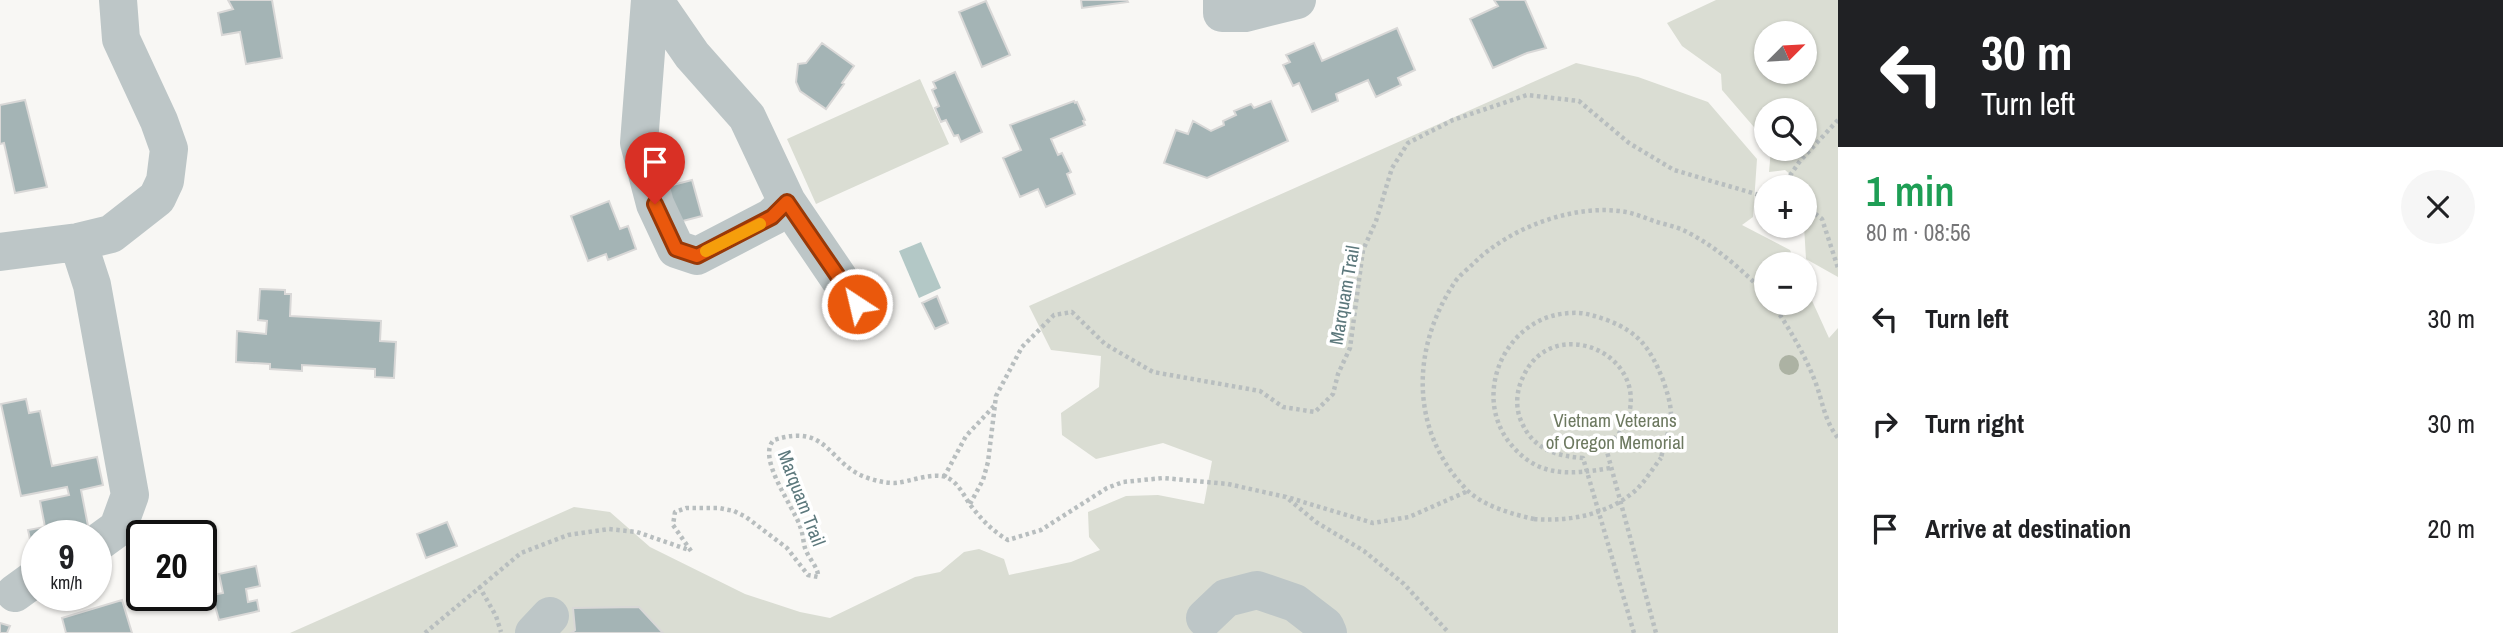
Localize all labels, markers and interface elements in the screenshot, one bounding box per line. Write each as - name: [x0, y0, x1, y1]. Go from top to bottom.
- text: 30 m: [1981, 19, 2073, 85]
- north arrow: [1754, 21, 1816, 84]
- map controls: [1754, 21, 1817, 315]
- icon: left: [1866, 28, 1957, 119]
- text: Turn left: [1981, 82, 2075, 125]
- button: search: [1754, 98, 1817, 161]
- pin: [625, 132, 685, 204]
- icon: arrive: [636, 143, 674, 181]
- text: 1 min: [1866, 163, 1955, 219]
- button: close: [2401, 170, 2475, 244]
- button: +: [1754, 175, 1817, 238]
- text: 80 m · 08:56: [1866, 217, 1971, 248]
- street label: Marquam Trail: [1322, 243, 1366, 347]
- button: −: [1754, 252, 1817, 315]
- position arrow: [820, 267, 894, 341]
- icon: left: [1866, 300, 1904, 338]
- text: Turn left: [1925, 301, 2009, 336]
- text: 30 m: [2428, 301, 2475, 336]
- icon: right: [1866, 405, 1904, 443]
- text: Turn right: [1925, 406, 2024, 441]
- text: 30 m: [2428, 406, 2475, 441]
- park label: Vietnam Veterans of Oregon Memorial: [1546, 407, 1684, 455]
- street label: Marquam Trail: [772, 446, 832, 550]
- icon: arrive: [1866, 510, 1904, 548]
- text: Arrive at destination: [1925, 511, 2131, 546]
- text: 20 m: [2428, 511, 2475, 546]
- speed limit sign: 20: [126, 520, 217, 611]
- text: 9: [59, 533, 74, 580]
- text: km/h: [51, 570, 83, 595]

